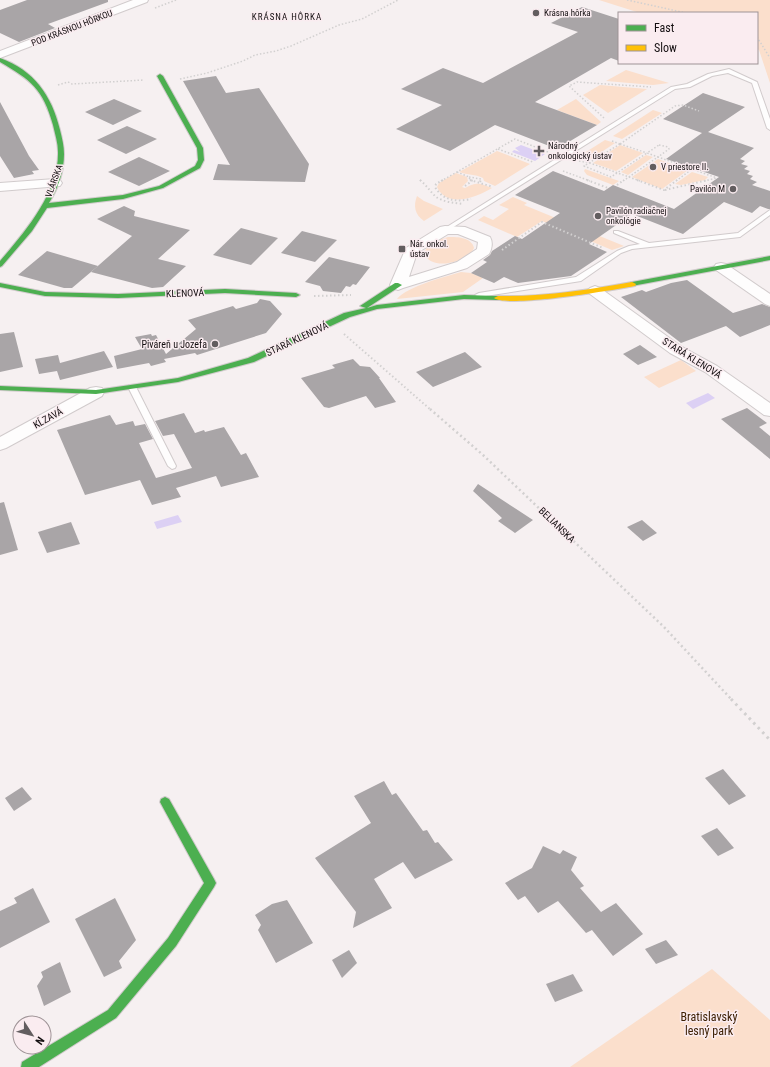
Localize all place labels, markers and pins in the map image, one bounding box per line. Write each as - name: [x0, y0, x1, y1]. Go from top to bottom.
- marker: Krásna hôrka: [531, 8, 541, 18]
- place label: Krásna hôrka: [544, 8, 591, 18]
- place label: Národný onkologický ústav: [548, 141, 612, 161]
- marker: Národný onkologický ústav: [533, 145, 545, 157]
- marker: V priestore II.: [648, 162, 658, 172]
- place label: V priestore II.: [661, 162, 709, 172]
- place label: Pavilón M: [690, 184, 725, 194]
- marker: Pavilón M: [728, 184, 738, 194]
- place label: Pavilón radiačnej onkológie: [606, 206, 667, 226]
- marker: Pavilón radiačnej onkológie: [593, 211, 603, 221]
- place label: Nár. onkol. ústav: [410, 239, 448, 259]
- marker: Nár. onkol. ústav: [397, 244, 407, 254]
- place label: Piváreň u Jozefa: [142, 339, 207, 350]
- marker: Piváreň u Jozefa: [210, 339, 220, 349]

